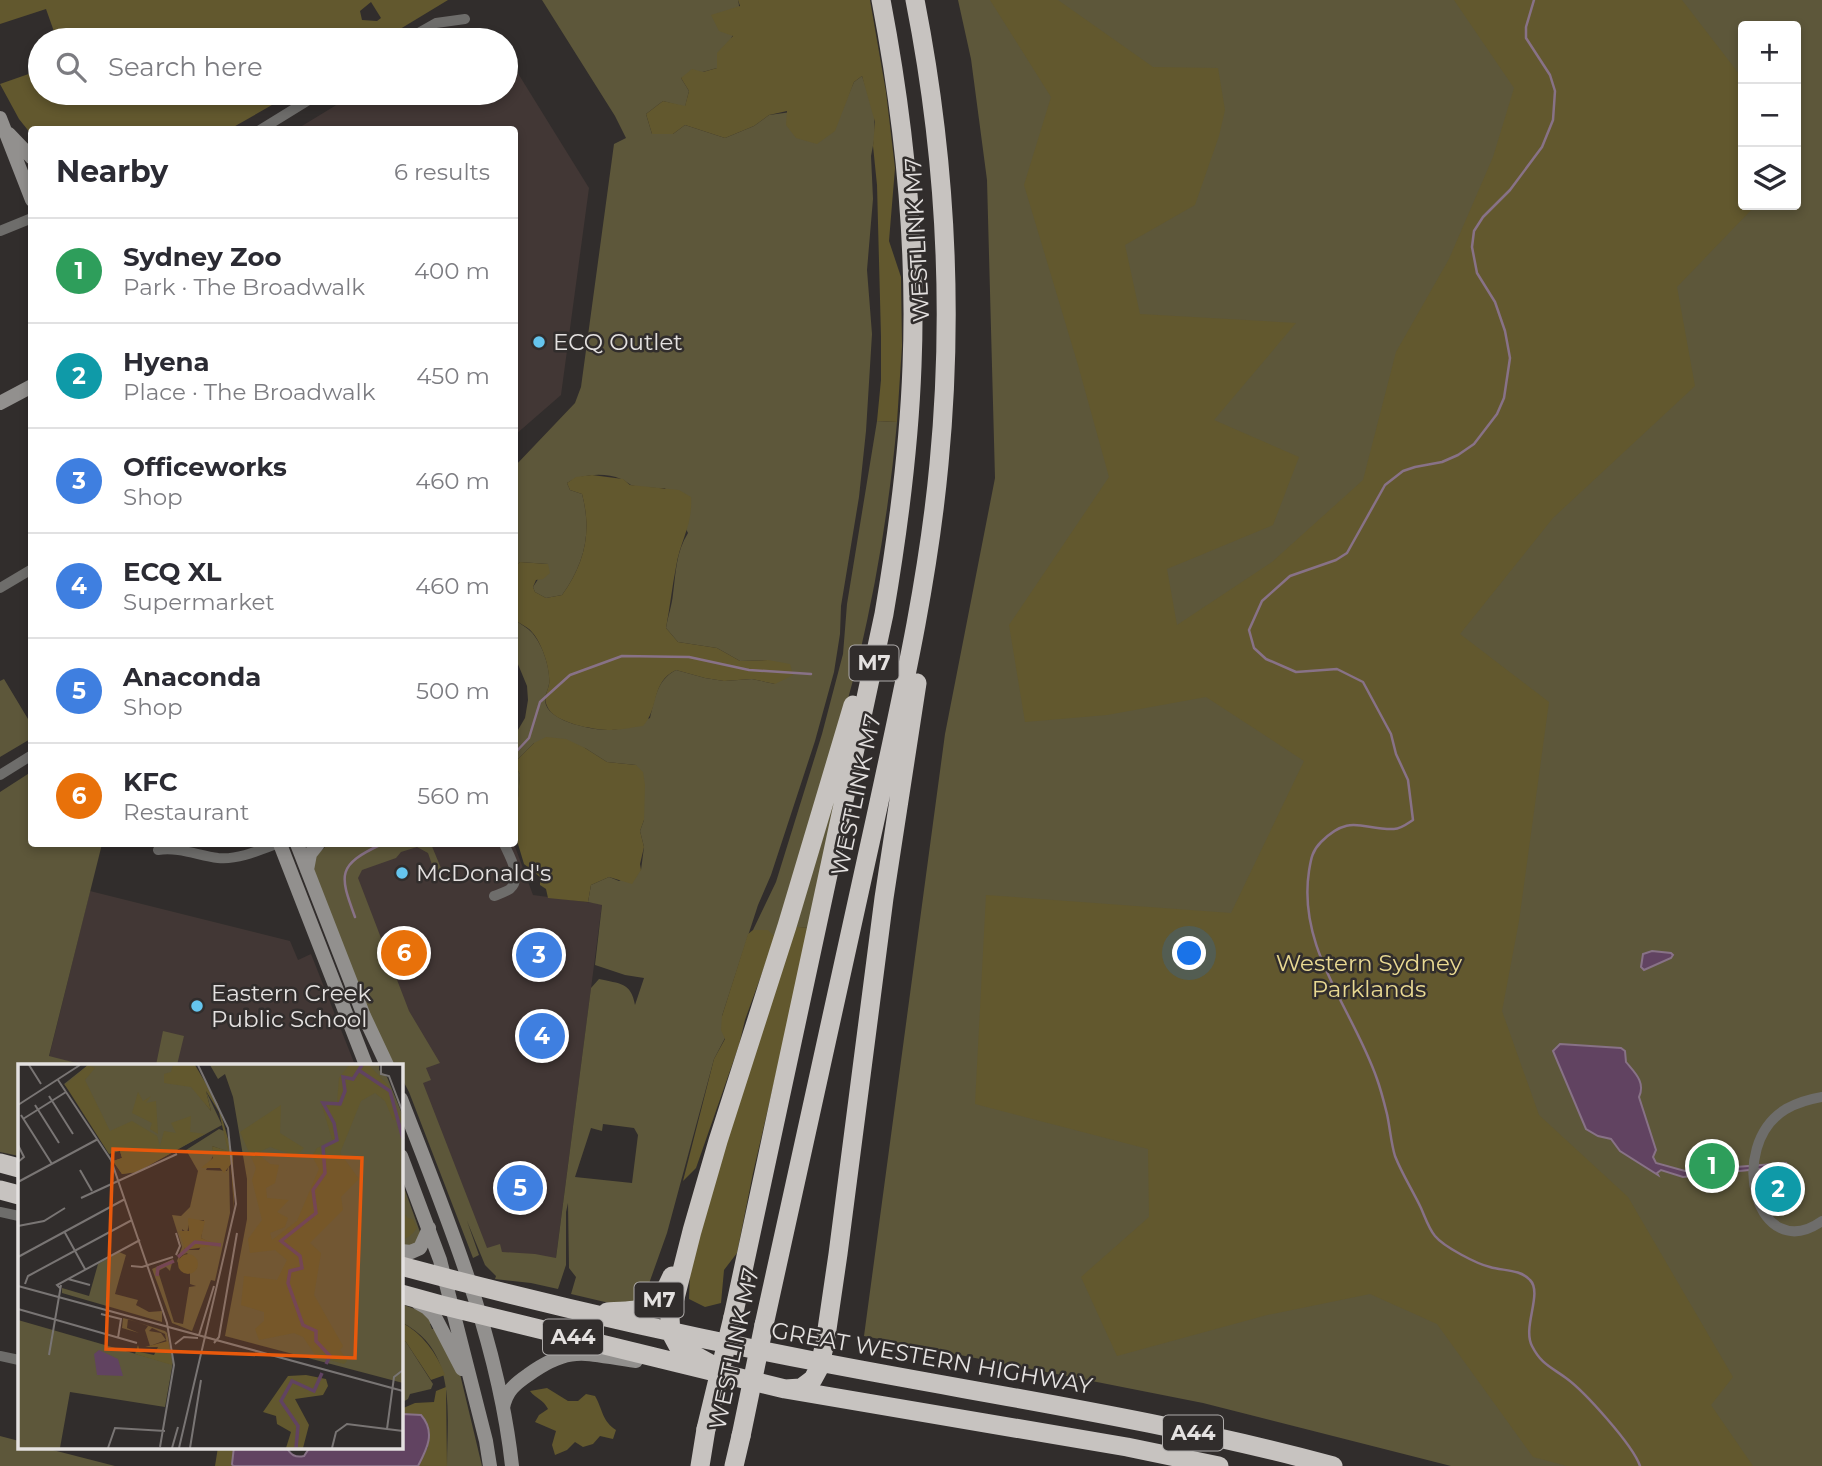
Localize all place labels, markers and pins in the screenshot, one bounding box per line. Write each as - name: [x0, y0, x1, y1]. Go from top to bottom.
- place label: ECQ Outlet: [553, 328, 683, 356]
- marker: ECQ Outlet: [531, 334, 547, 350]
- place label: McDonald's: [416, 859, 551, 887]
- marker: McDonald's: [394, 865, 410, 881]
- pin: 6: [381, 927, 427, 979]
- pin: 3: [516, 929, 562, 981]
- place label: Eastern Creek Public School: [211, 979, 371, 1033]
- marker: Eastern Creek Public School: [189, 998, 205, 1014]
- pin: 4: [519, 1010, 565, 1062]
- pin: 1: [1689, 1140, 1735, 1192]
- pin: 5: [497, 1162, 543, 1214]
- pin: 2: [1755, 1163, 1801, 1215]

